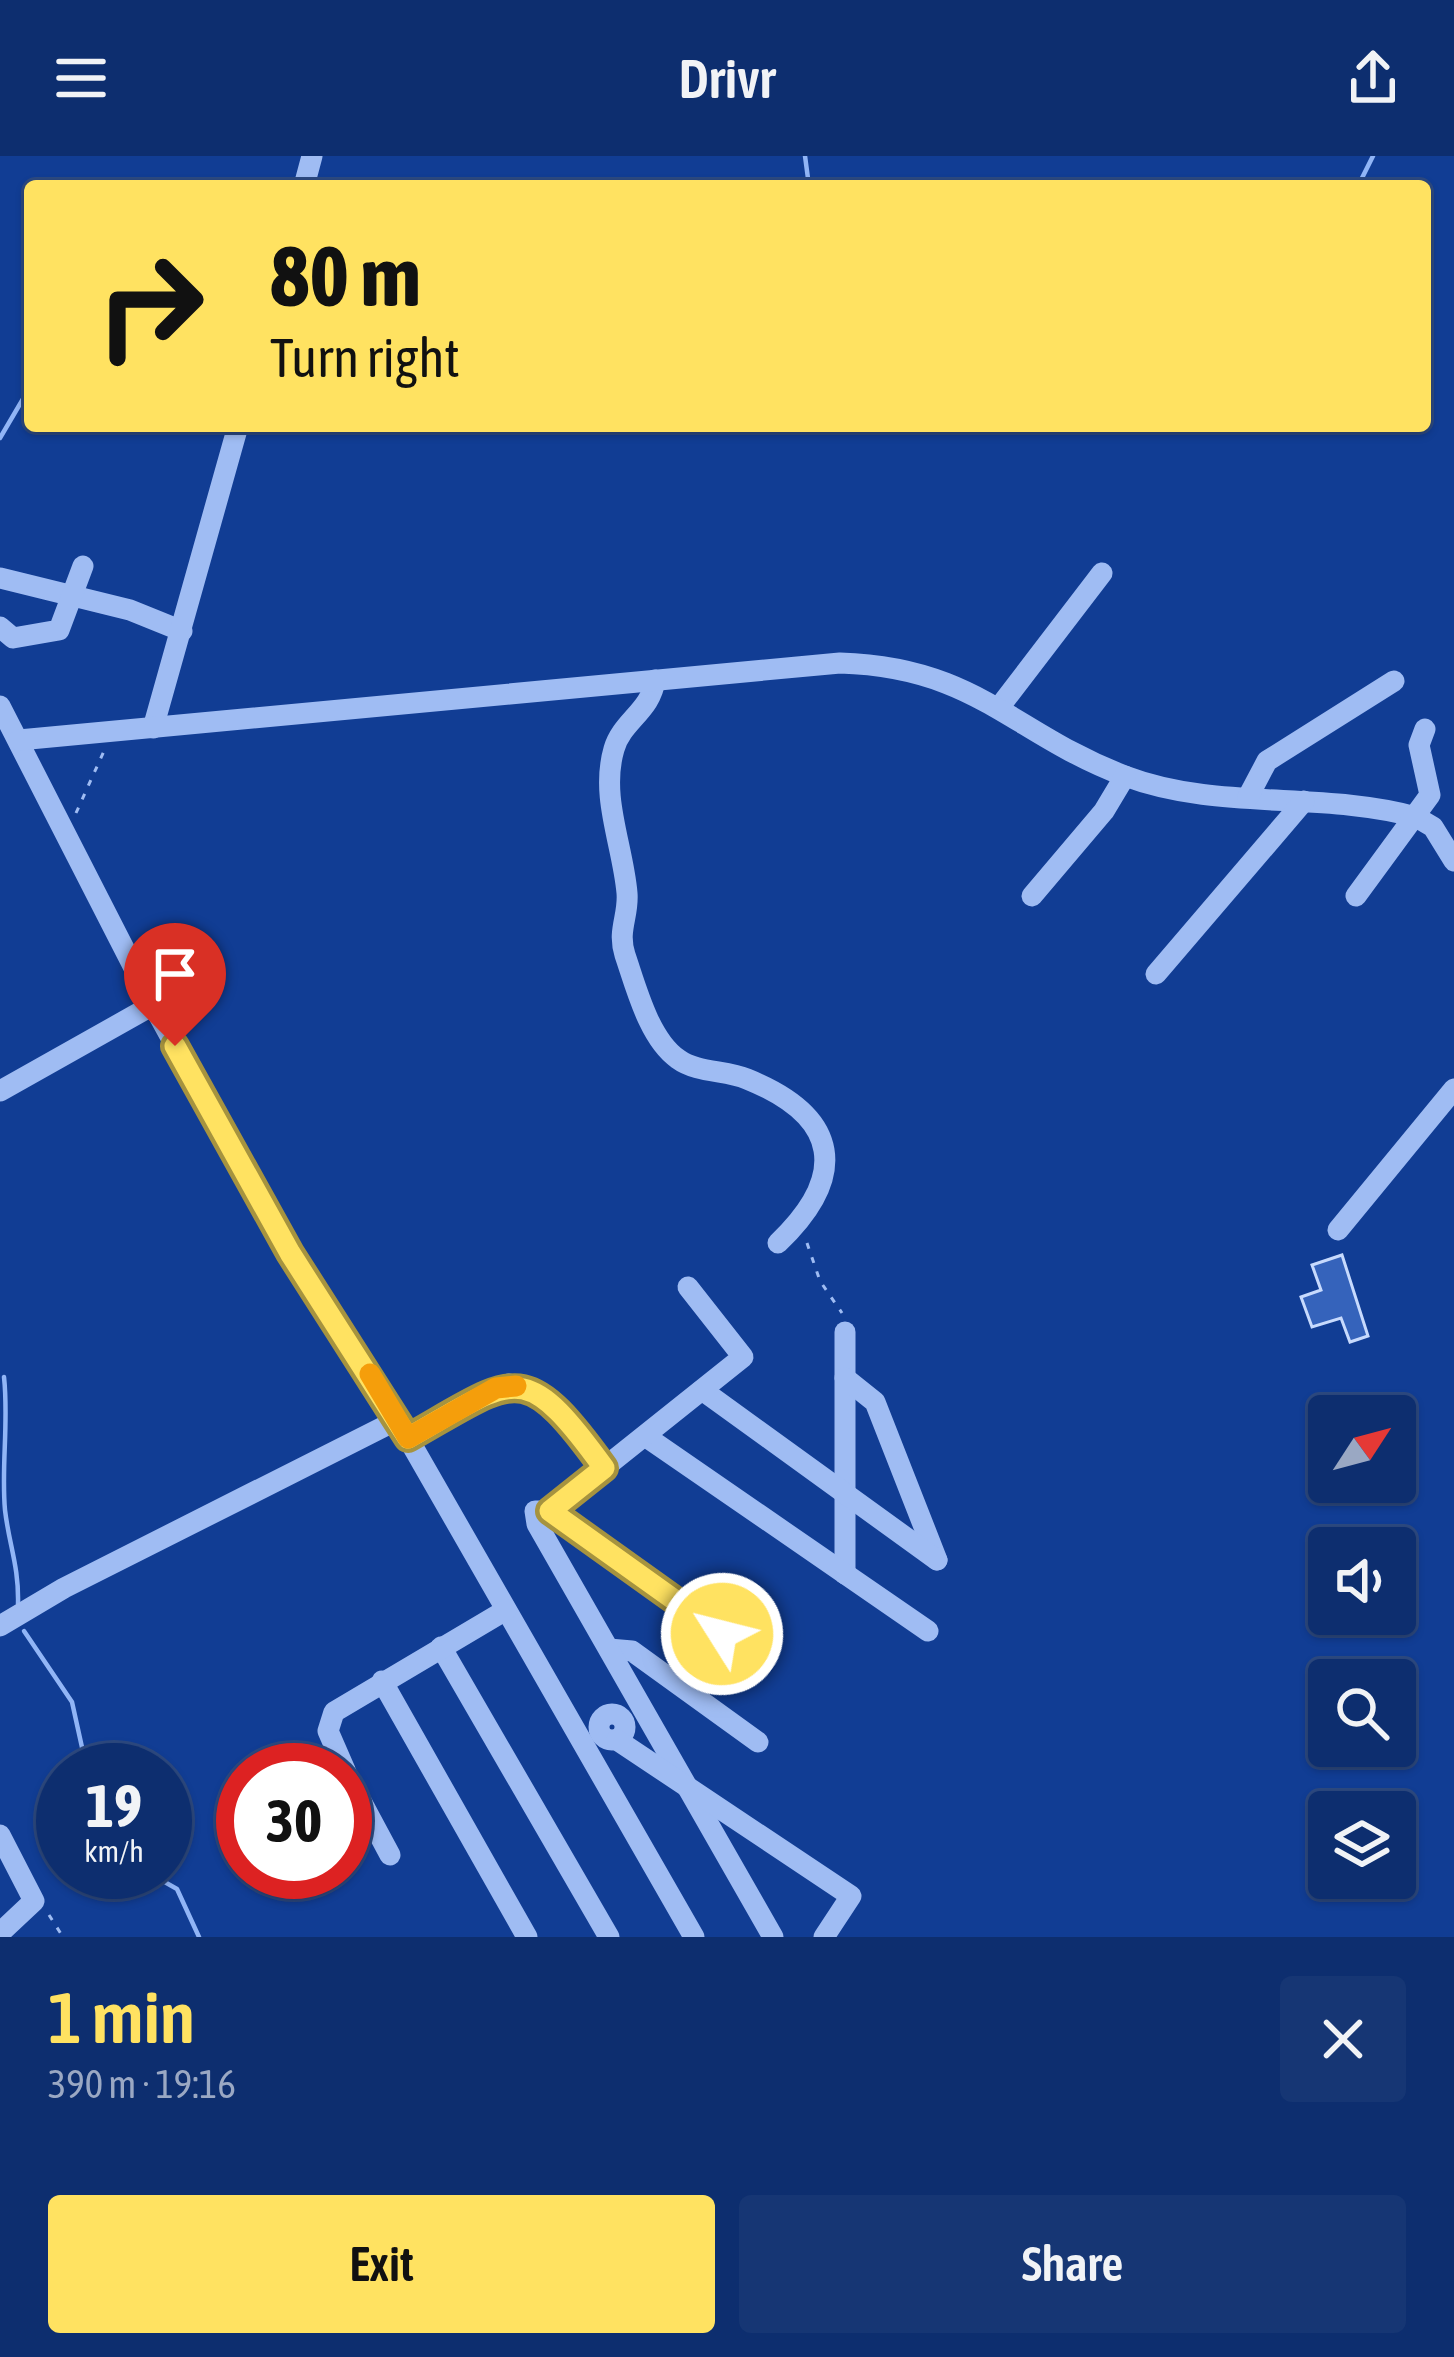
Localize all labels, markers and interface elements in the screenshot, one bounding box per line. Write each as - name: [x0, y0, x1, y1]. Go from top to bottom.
- icon: menu: [48, 45, 114, 111]
- icon: share: [1340, 45, 1406, 111]
- text: Drivr: [679, 48, 775, 109]
- icon: right: [72, 228, 228, 384]
- text: 80 m: [270, 228, 421, 324]
- text: Turn right: [270, 327, 460, 388]
- pin: [124, 923, 226, 1046]
- icon: arrive: [142, 941, 208, 1007]
- north arrow: [1308, 1395, 1416, 1503]
- map controls: [1308, 1395, 1416, 1899]
- button: sound: [1308, 1527, 1416, 1635]
- position arrow: [659, 1571, 785, 1697]
- button: search: [1308, 1659, 1416, 1767]
- speed limit sign: 30: [216, 1743, 372, 1899]
- text: 19: [86, 1771, 142, 1840]
- button: layers: [1308, 1791, 1416, 1899]
- text: km/h: [84, 1834, 144, 1868]
- text: 1 min: [48, 1976, 195, 2058]
- button: close: [1280, 1976, 1406, 2102]
- text: 390 m · 19:16: [48, 2062, 236, 2106]
- button: Exit: [48, 2195, 715, 2333]
- button: Share: [739, 2195, 1406, 2333]

